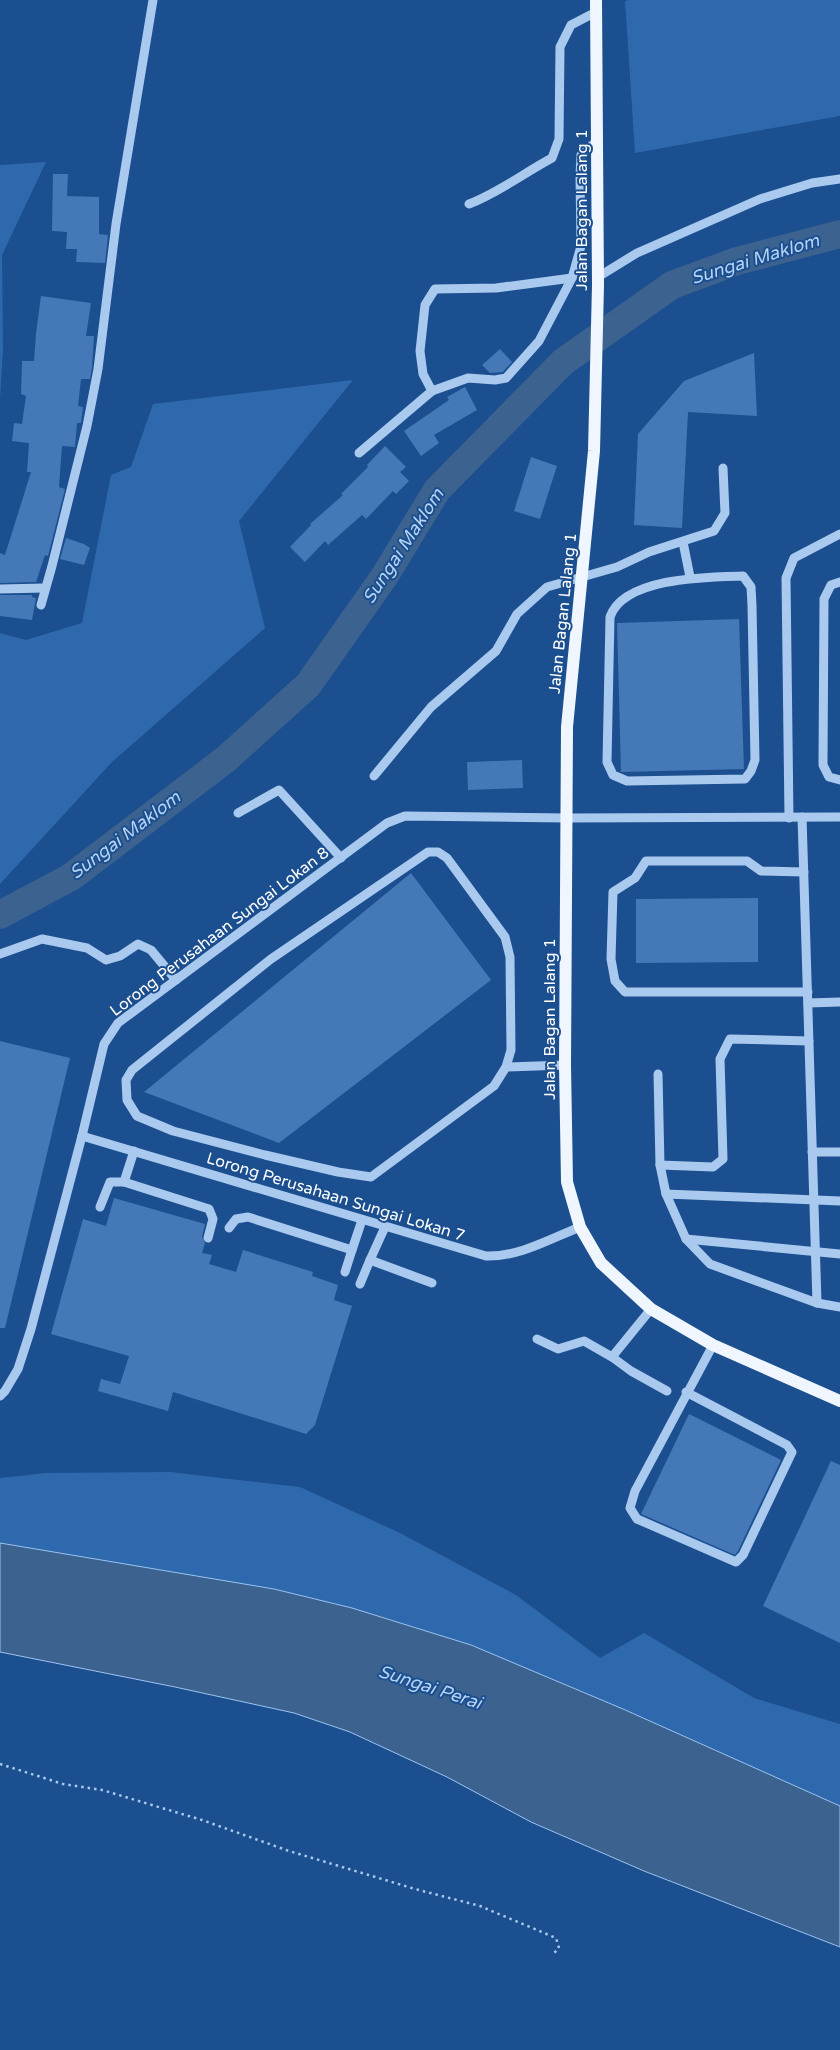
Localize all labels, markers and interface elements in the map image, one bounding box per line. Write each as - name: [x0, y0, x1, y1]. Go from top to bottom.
- street label: Jalan Bagan Lalang 1: [572, 129, 592, 291]
- water label: Sungai Maklom: [688, 229, 822, 289]
- water label: Sungai Maklom: [358, 484, 449, 608]
- street label: Jalan Bagan Lalang 1: [545, 532, 581, 695]
- water label: Sungai Maklom: [65, 786, 185, 884]
- street label: Lorong Perusahaan Sungai Lokan 8: [106, 843, 333, 1021]
- street label: Jalan Bagan Lalang 1: [540, 938, 560, 1100]
- street label: Lorong Perusahaan Sungai Lokan 7: [204, 1148, 467, 1246]
- water label: Sungai Perai: [376, 1660, 487, 1715]

